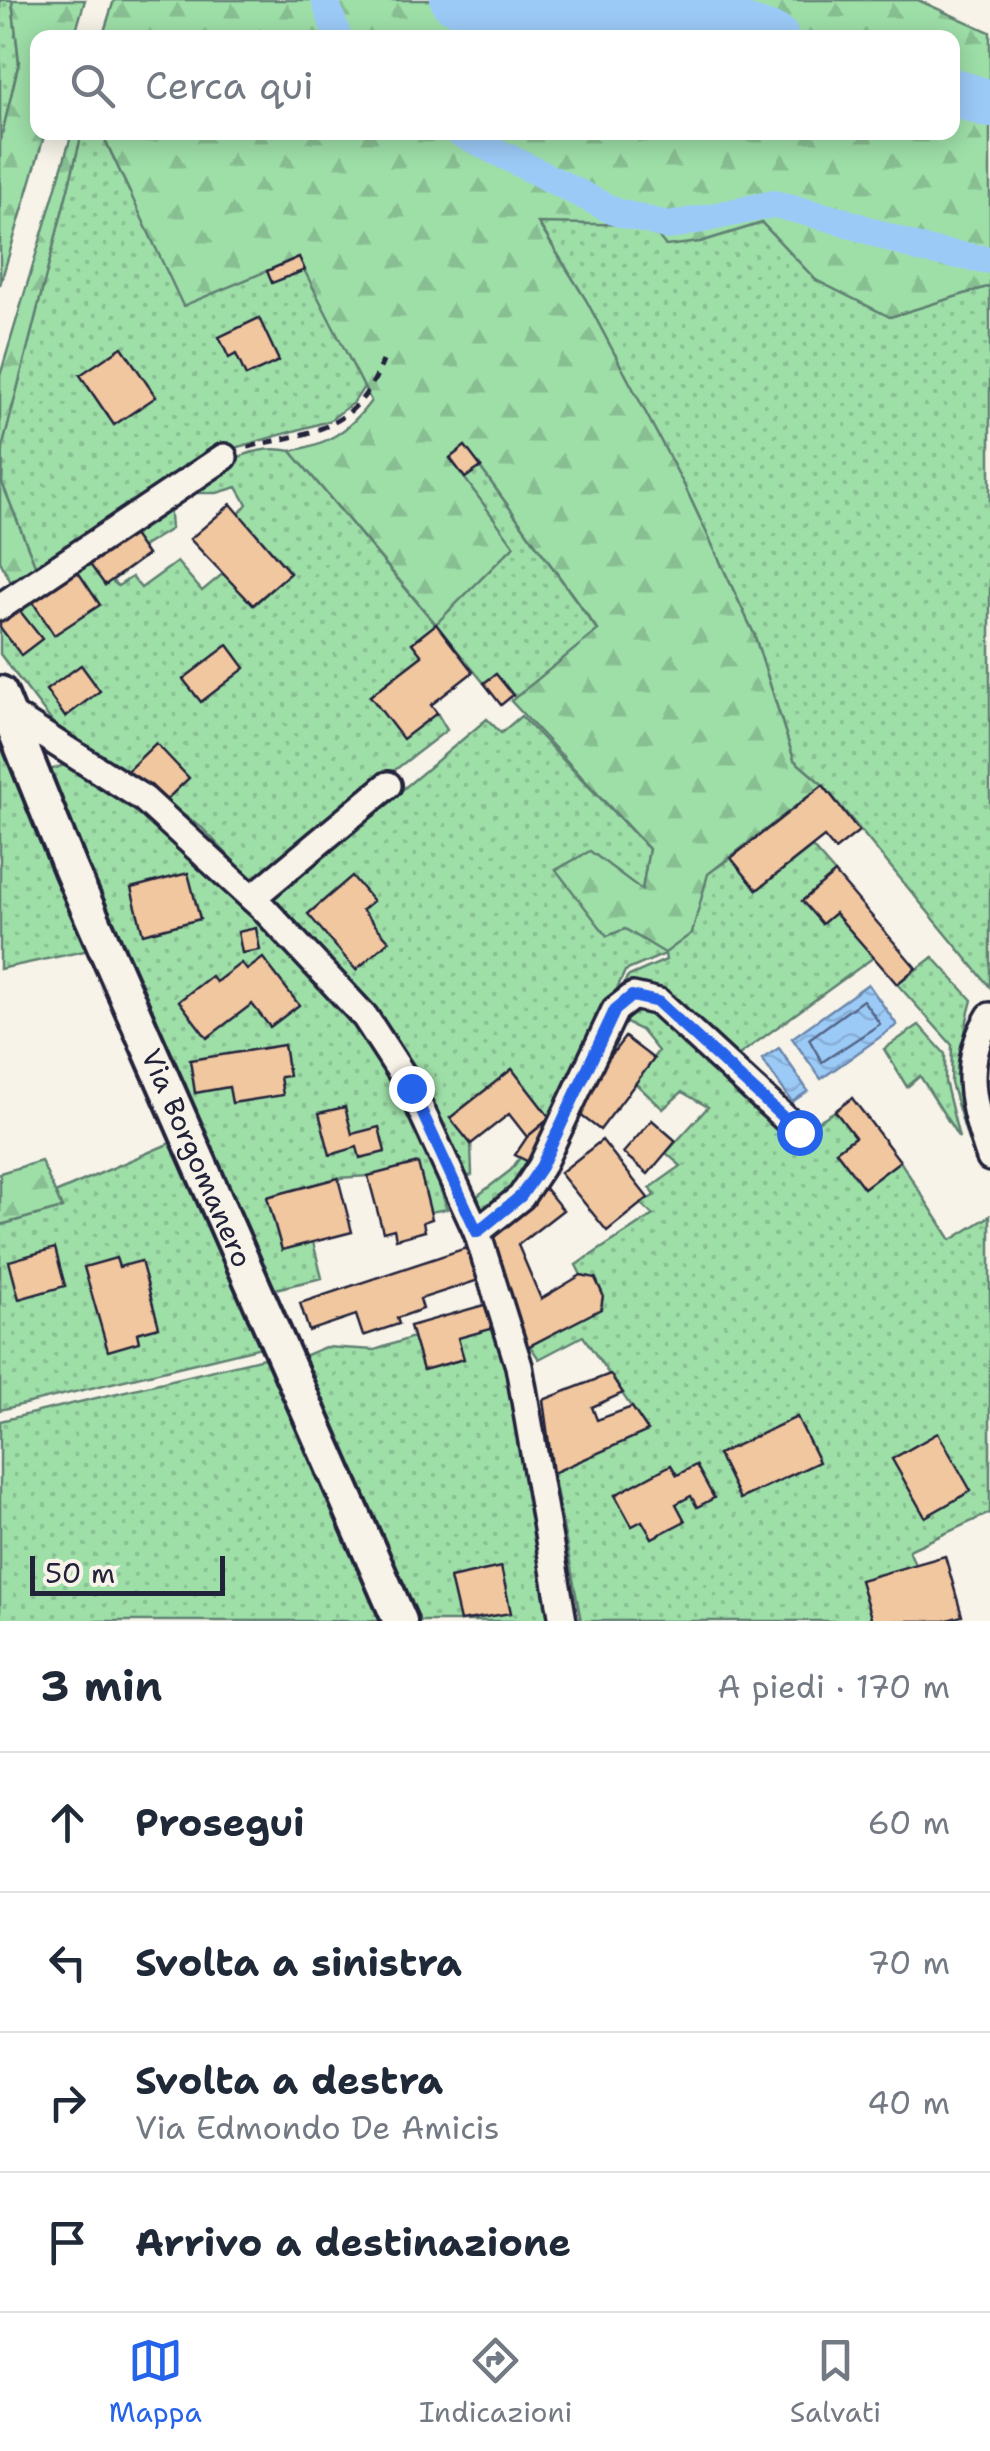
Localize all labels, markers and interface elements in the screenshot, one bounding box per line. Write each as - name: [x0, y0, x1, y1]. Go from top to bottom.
- search box: [30, 30, 960, 140]
- icon: search: [65, 58, 120, 113]
- text: Cerca qui: [145, 60, 314, 111]
- street label: Via Borgomanero: [133, 1043, 262, 1273]
- route end: [389, 1066, 435, 1112]
- route start: [777, 1110, 823, 1156]
- scale bar: [30, 1551, 225, 1596]
- text: 50 m: [45, 1554, 115, 1592]
- text: 3 min: [40, 1658, 162, 1714]
- text: A piedi · 170 m: [718, 1665, 950, 1708]
- icon: ahead: [40, 1795, 95, 1850]
- text: Prosegui: [135, 1797, 305, 1848]
- text: 60 m: [868, 1801, 950, 1844]
- icon: left: [40, 1935, 95, 1990]
- text: Svolta a sinistra: [135, 1937, 462, 1988]
- text: 70 m: [867, 1941, 950, 1984]
- text: Svolta a destra: [135, 2055, 443, 2106]
- icon: right: [40, 2075, 95, 2130]
- text: 40 m: [867, 2081, 950, 2124]
- text: Via Edmondo De Amicis: [135, 2106, 500, 2149]
- icon: arrive: [40, 2215, 95, 2270]
- text: Arrivo a destinazione: [135, 2217, 571, 2268]
- tab: Mappa: [109, 2333, 202, 2431]
- tab: Indicazioni: [419, 2333, 572, 2431]
- tab: Salvati: [790, 2333, 881, 2431]

